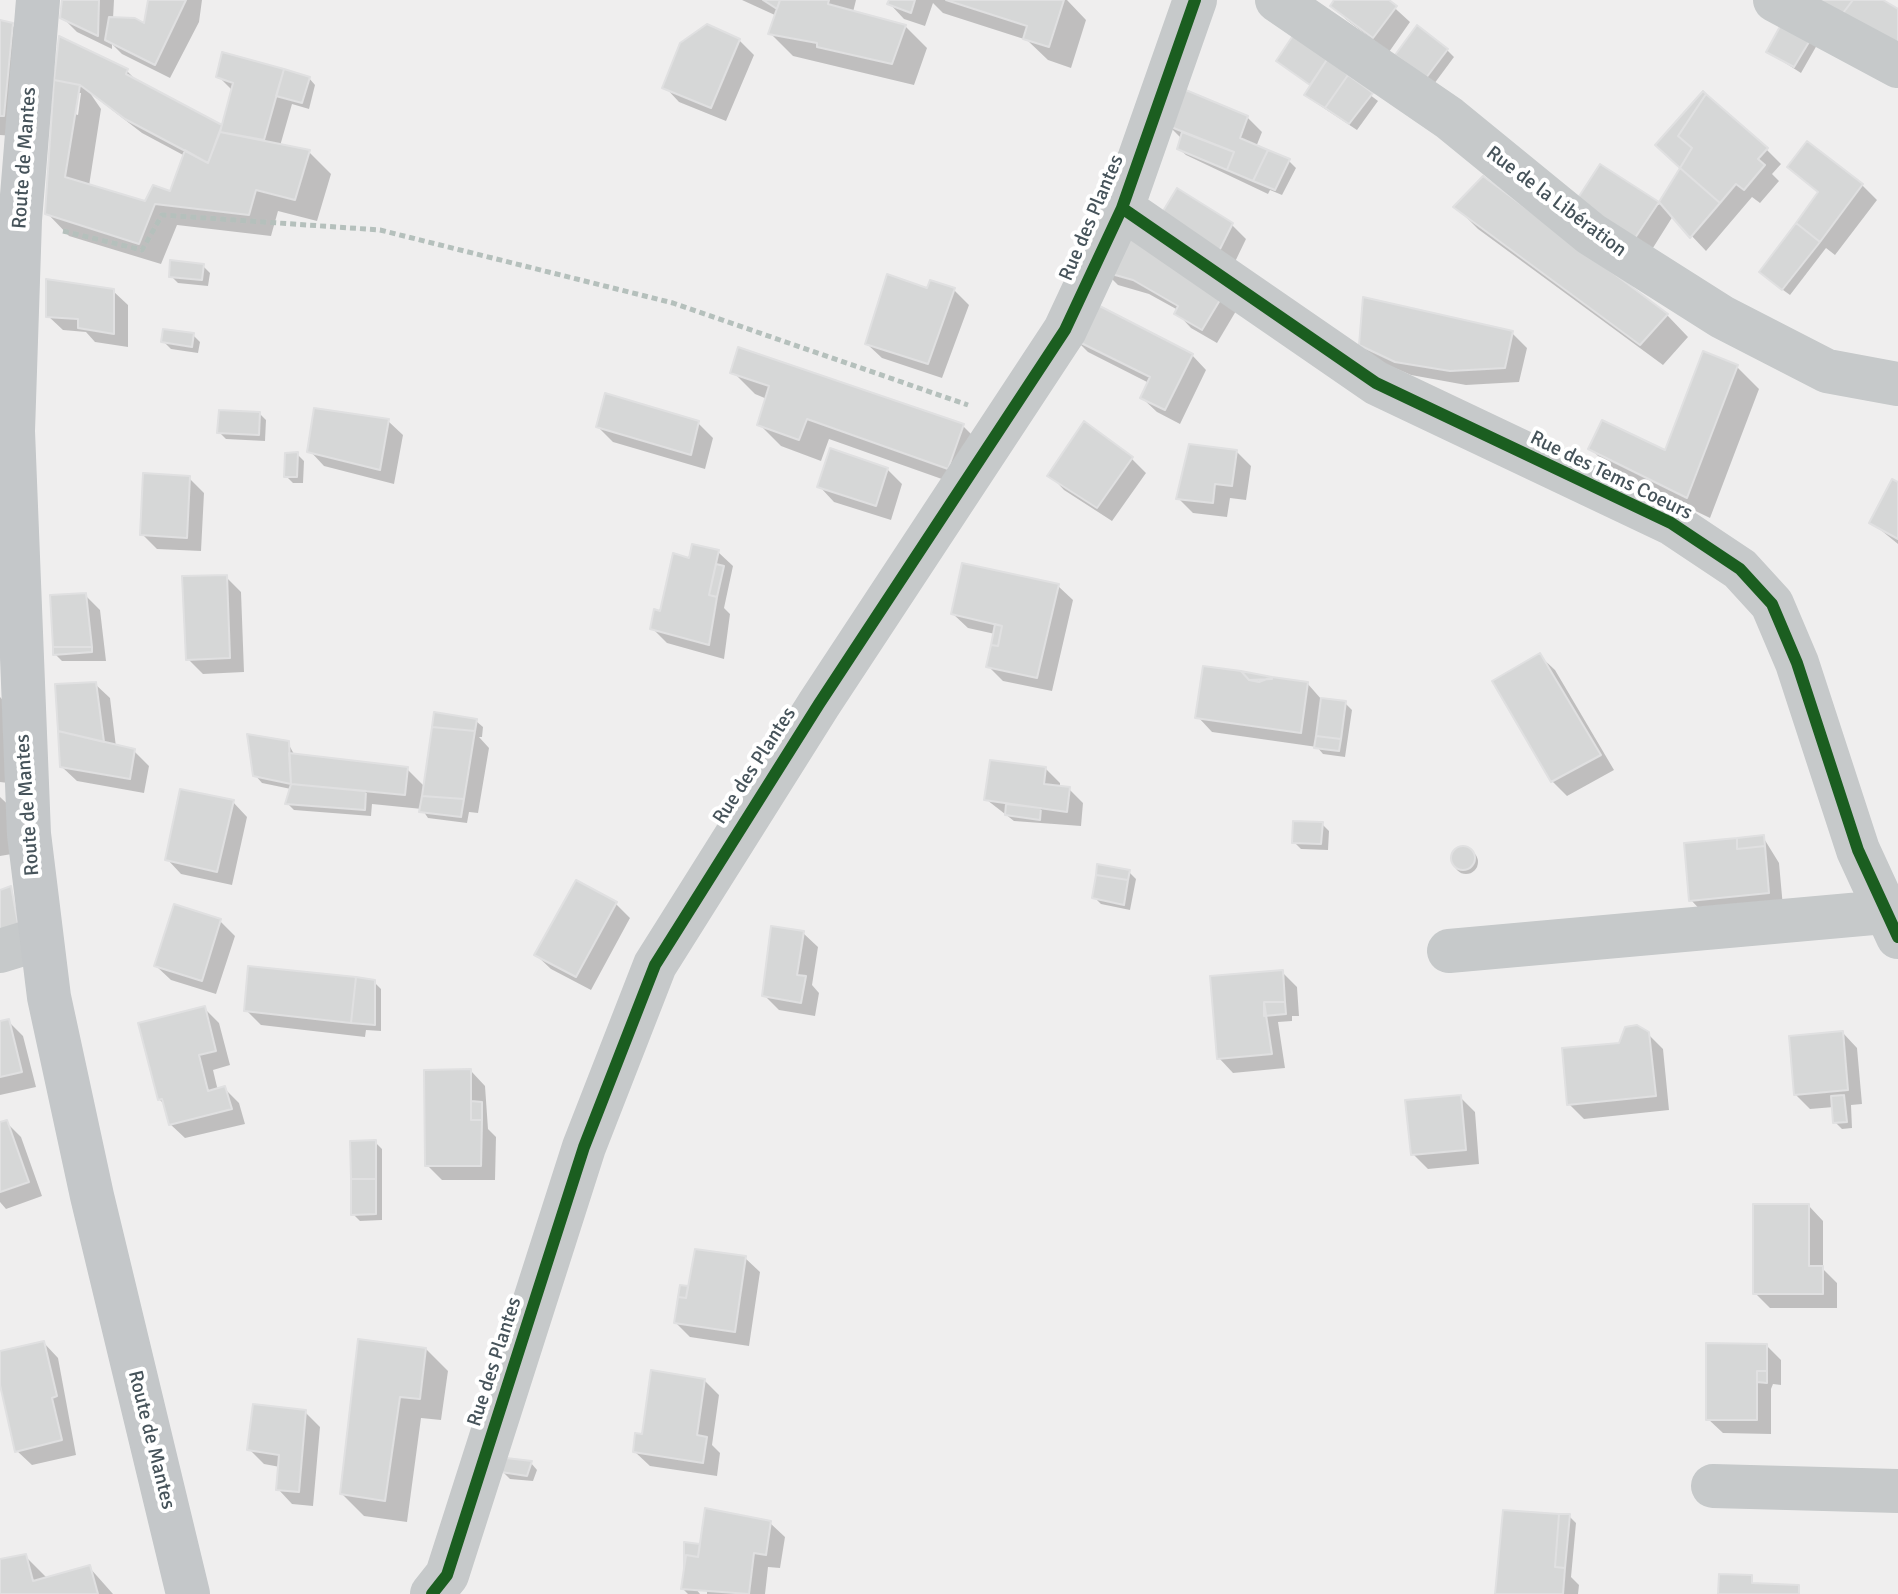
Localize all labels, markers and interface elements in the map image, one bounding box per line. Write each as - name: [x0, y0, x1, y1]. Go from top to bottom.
- street label: Route de Mantes: [8, 86, 42, 230]
- street label: Rue de la Libération: [1481, 141, 1631, 263]
- street label: Rue des Plantes: [1055, 151, 1129, 285]
- street label: Rue des Tems Coeurs: [1526, 426, 1696, 526]
- street label: Rue des Plantes: [708, 703, 802, 829]
- street label: Route de Mantes: [11, 733, 45, 877]
- street label: Rue des Plantes: [463, 1294, 527, 1430]
- street label: Route de Mantes: [122, 1368, 180, 1512]

